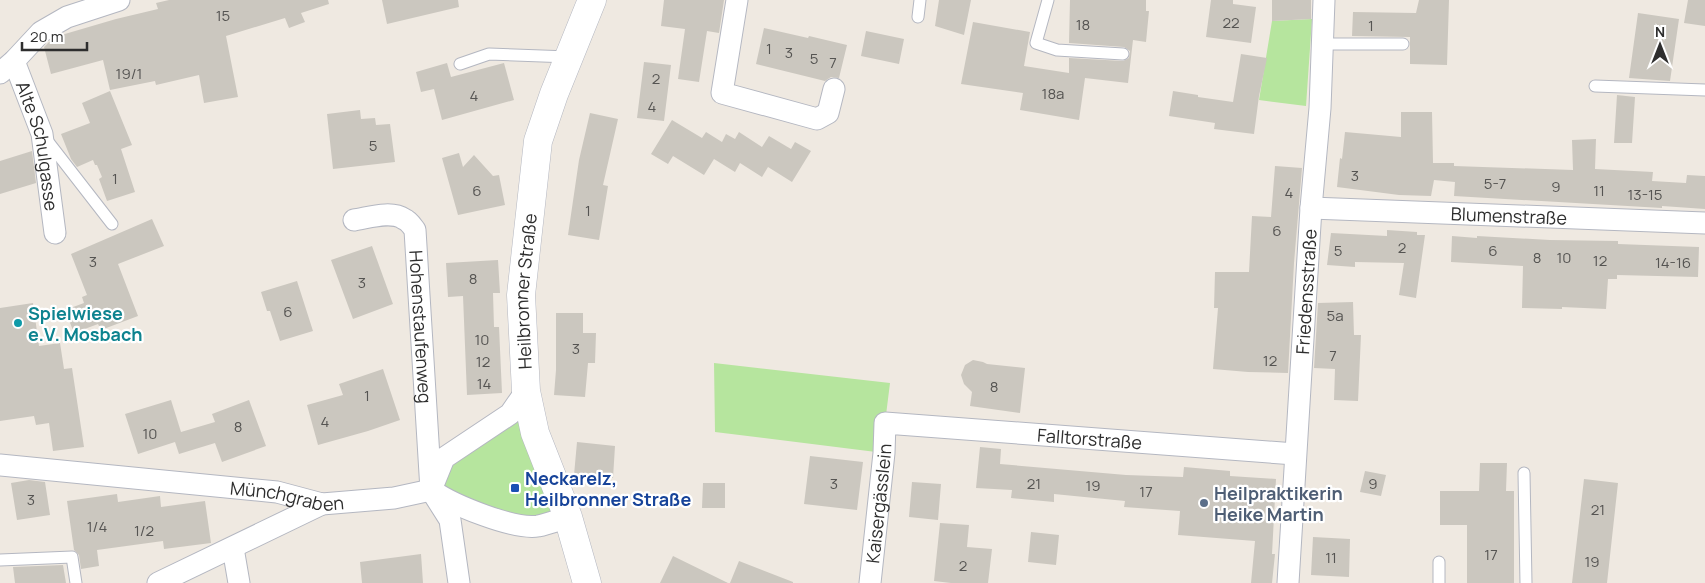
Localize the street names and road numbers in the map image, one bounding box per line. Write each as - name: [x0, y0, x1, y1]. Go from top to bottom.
- street label: Alte Schulgasse: [11, 78, 64, 212]
- street label: Blumenstraße: [1450, 201, 1567, 230]
- street label: Heilbronner Straße: [509, 212, 542, 370]
- street label: Friedensstraße: [1290, 228, 1322, 355]
- street label: Hohenstaufenweg: [404, 249, 438, 404]
- street label: Falltorstraße: [1036, 423, 1143, 454]
- street label: Kaisergässlein: [860, 443, 896, 565]
- street label: Münchgraben: [229, 475, 345, 516]

